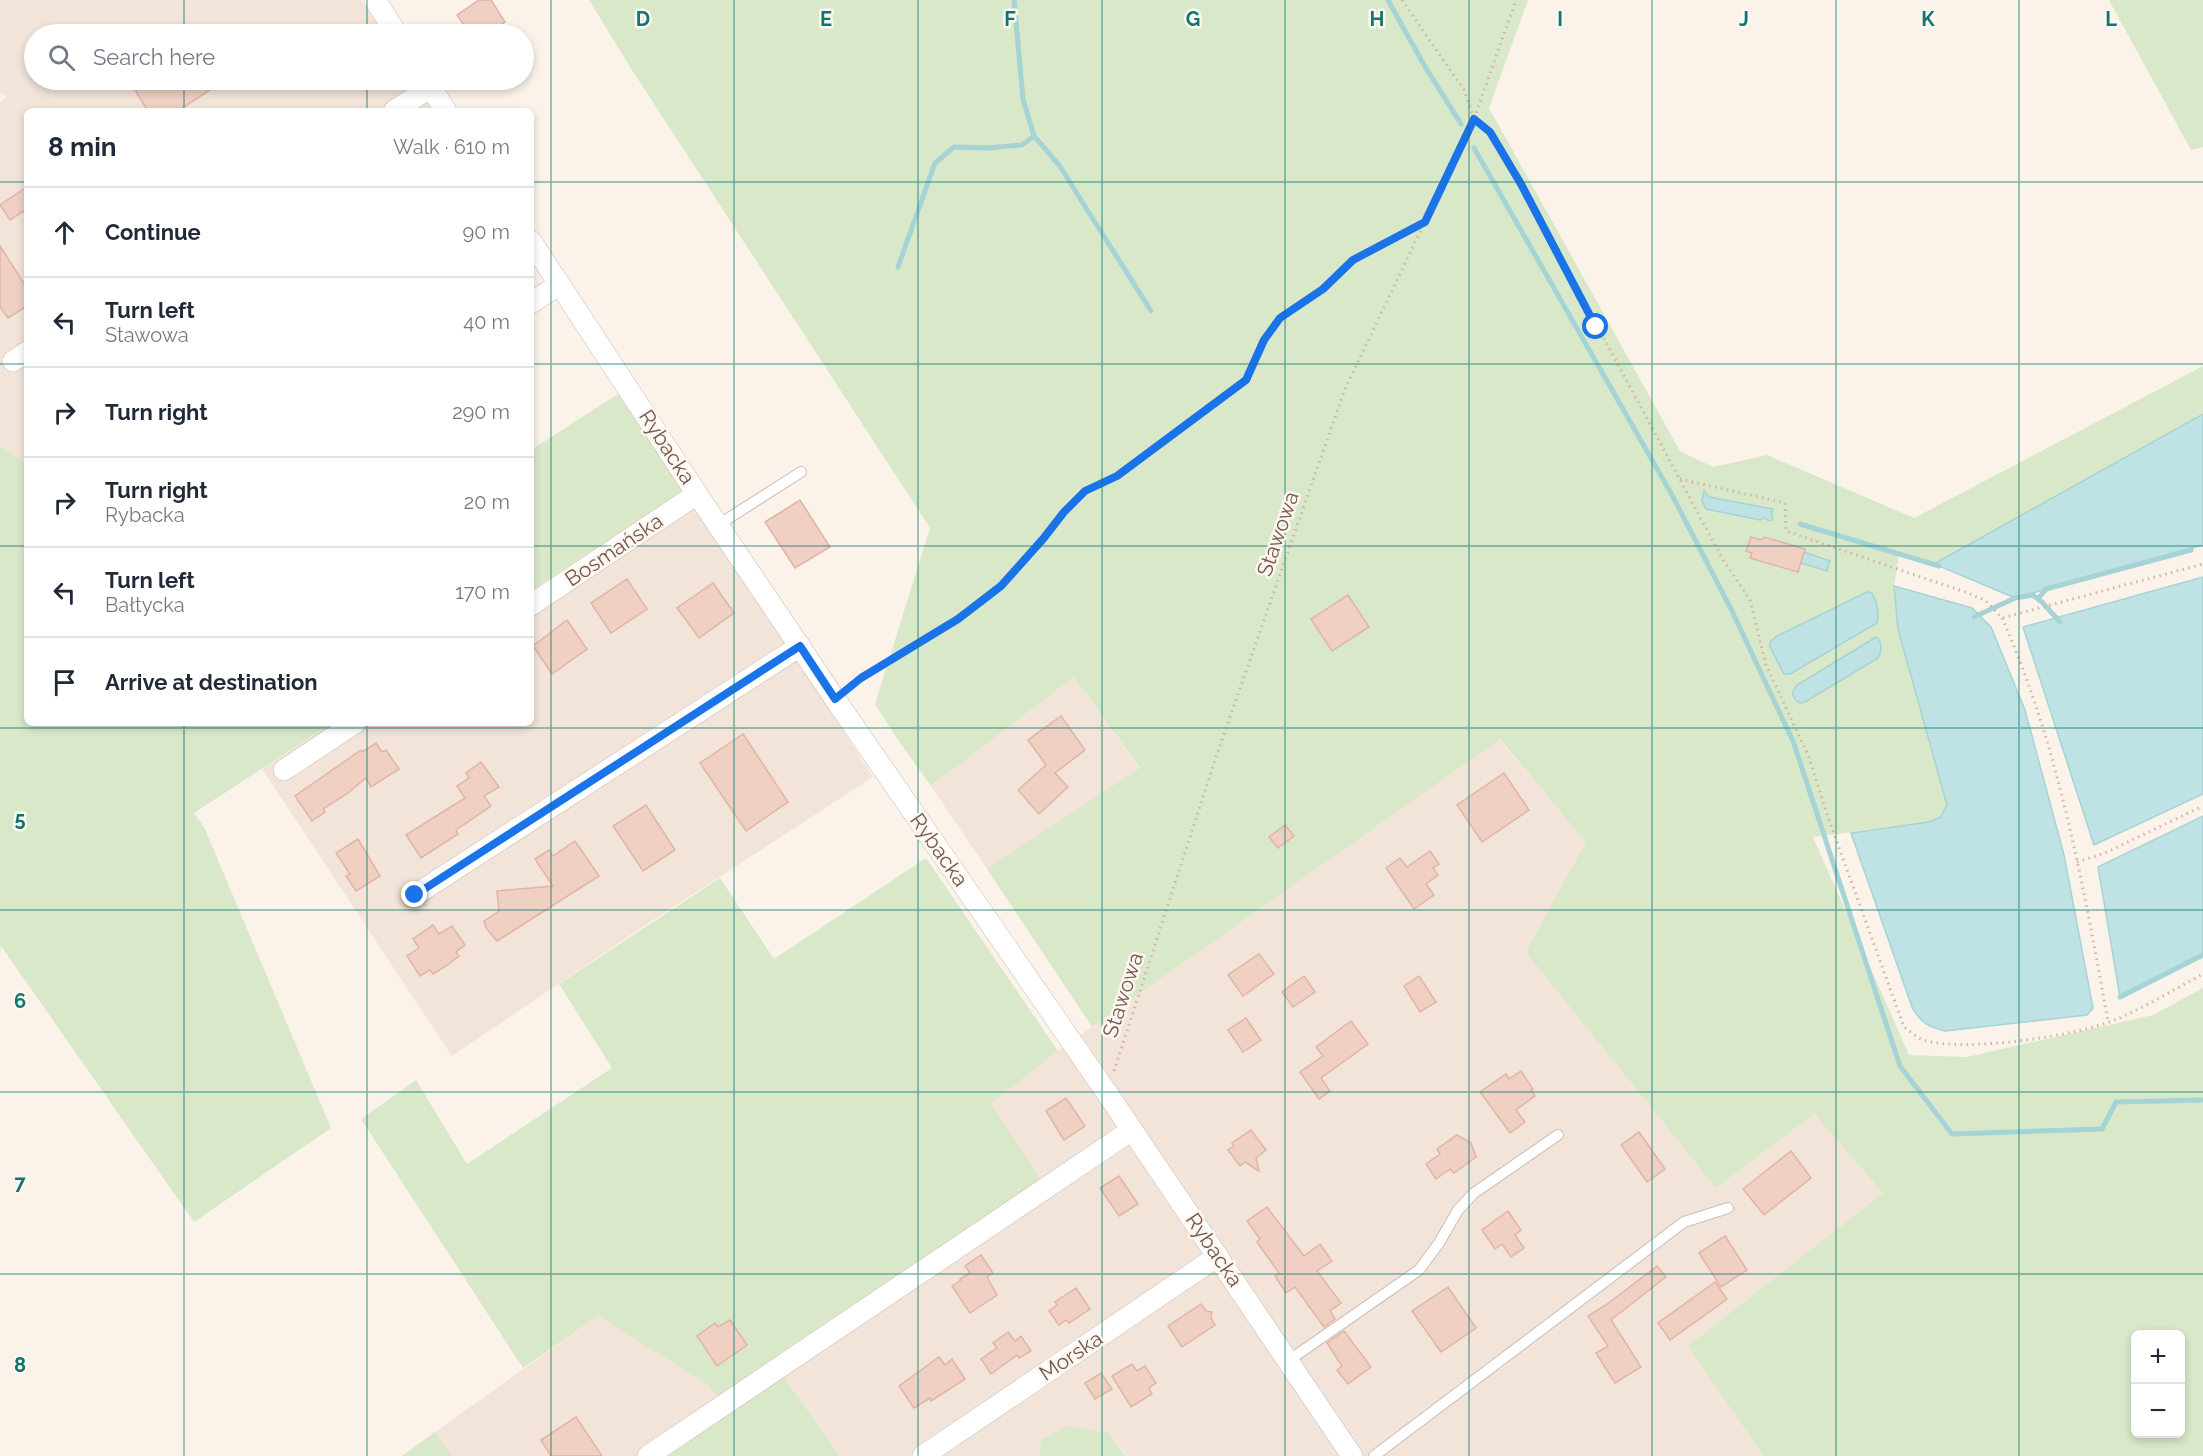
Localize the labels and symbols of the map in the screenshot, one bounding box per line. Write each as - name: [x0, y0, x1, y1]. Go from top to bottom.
- text: D: [636, 7, 650, 31]
- text: E: [820, 7, 832, 31]
- text: F: [1004, 7, 1016, 31]
- text: G: [1186, 7, 1200, 31]
- text: H: [1370, 7, 1384, 31]
- text: I: [1557, 7, 1563, 31]
- text: J: [1739, 7, 1749, 31]
- text: K: [1921, 7, 1935, 31]
- text: L: [2105, 7, 2117, 31]
- route start: [1582, 313, 1608, 339]
- street label: Rybacka: [634, 405, 701, 489]
- street label: Stawowa: [1251, 488, 1304, 579]
- street label: Bosmańska: [560, 508, 667, 591]
- text: 5: [14, 807, 26, 831]
- street label: Rybacka: [905, 808, 974, 891]
- route end: [401, 881, 427, 907]
- street label: Stawowa: [1097, 949, 1148, 1040]
- text: 6: [14, 989, 26, 1013]
- text: 7: [14, 1171, 26, 1195]
- street label: Rybacka: [1181, 1208, 1248, 1291]
- street label: Morska: [1034, 1325, 1107, 1386]
- text: 8: [14, 1353, 26, 1377]

